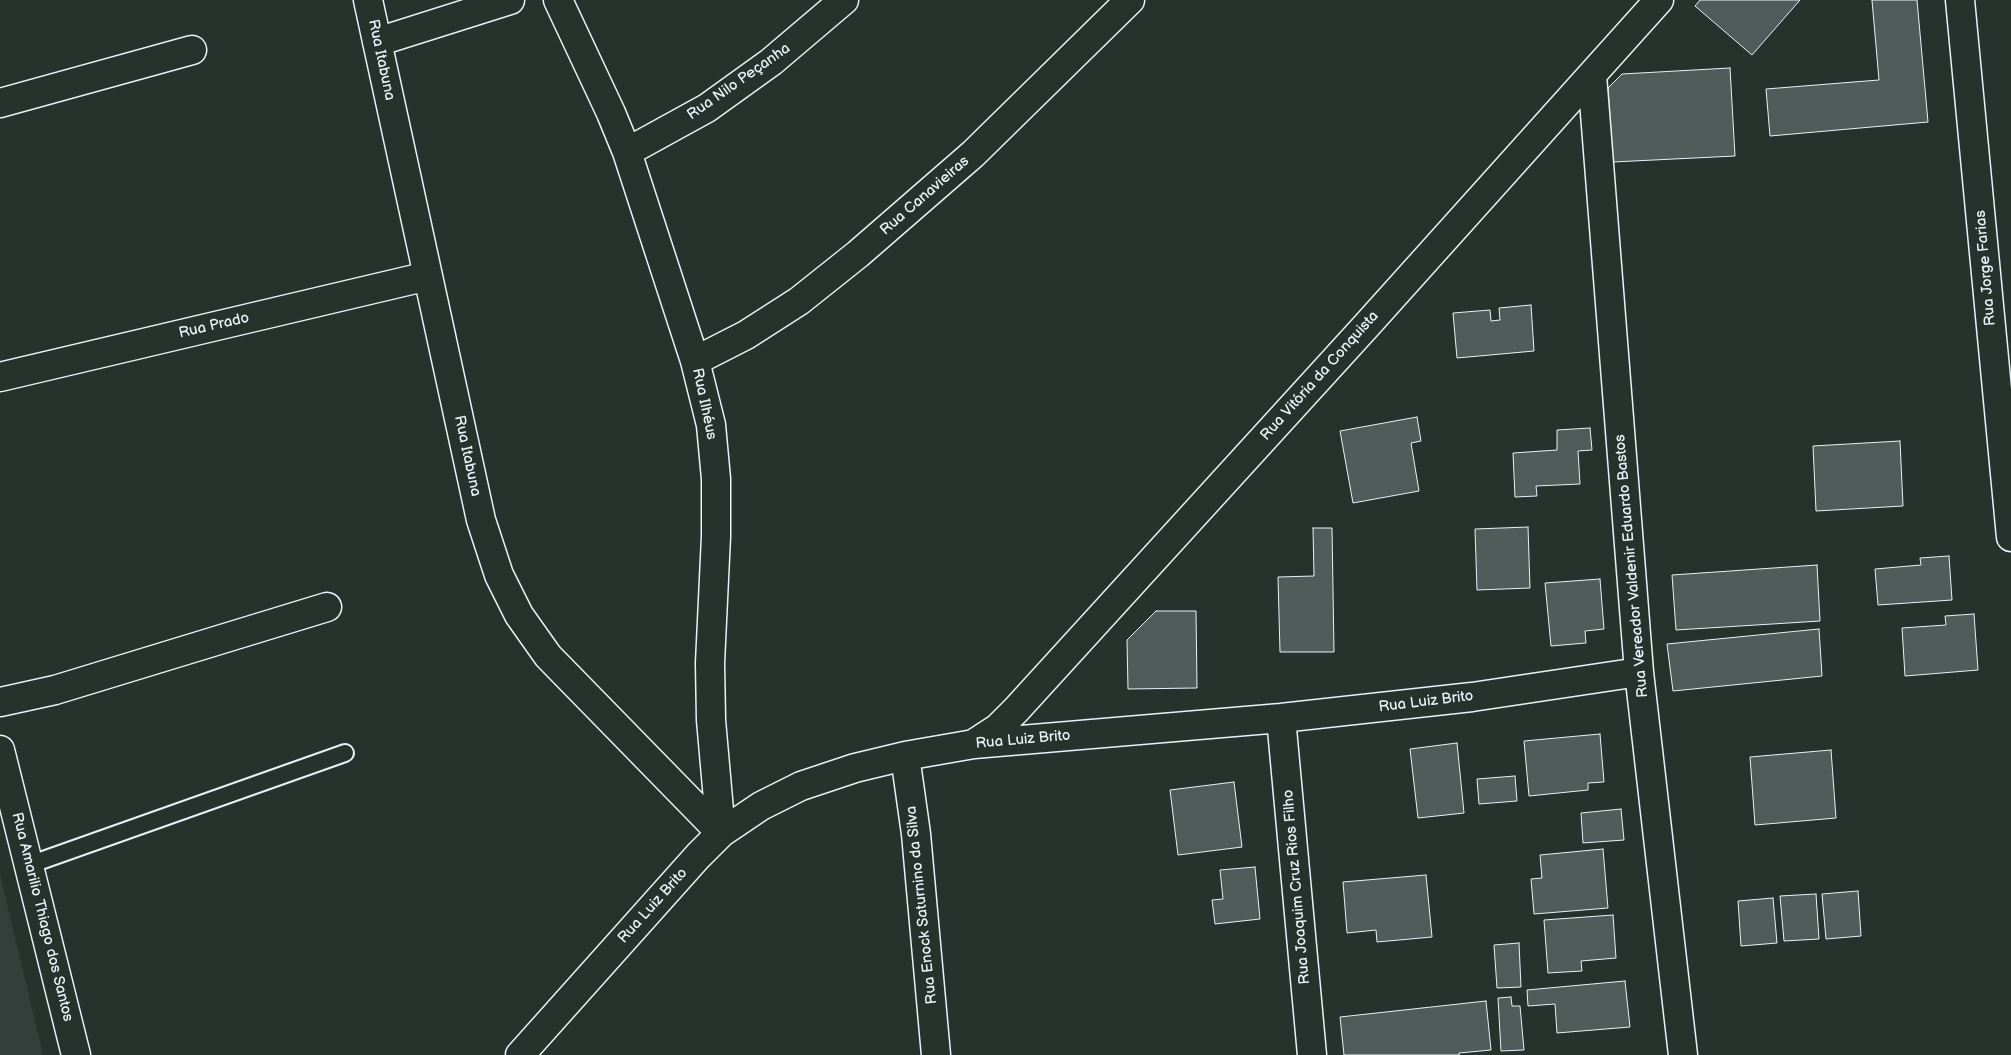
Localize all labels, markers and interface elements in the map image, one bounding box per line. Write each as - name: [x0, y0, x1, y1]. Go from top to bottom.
- street label: Rua Itabuna: [364, 18, 398, 102]
- street label: Rua Nilo Peçanha: [684, 40, 794, 124]
- street label: Rua Canavieiras: [877, 153, 973, 239]
- street label: Rua Jorge Farias: [1972, 209, 2000, 327]
- street label: Rua Vitória da Conquista: [1257, 308, 1383, 444]
- street label: Rua Prado: [177, 309, 251, 343]
- street label: Rua Ilhéus: [688, 367, 720, 441]
- street label: Rua Itabuna: [450, 414, 484, 498]
- street label: Rua Vereador Valdenir Eduardo Bastos: [1612, 434, 1652, 698]
- street label: Rua Luiz Brito: [1378, 687, 1474, 717]
- street label: Rua Luiz Brito: [975, 727, 1071, 753]
- street label: Rua Joaquim Cruz Rios Filho: [1280, 789, 1314, 985]
- street label: Rua Enock Saturnino da Silva: [903, 805, 941, 1005]
- street label: Rua Amarilio Thiago dos Santos: [7, 811, 77, 1023]
- street label: Rua Luiz Brito: [614, 865, 692, 947]

